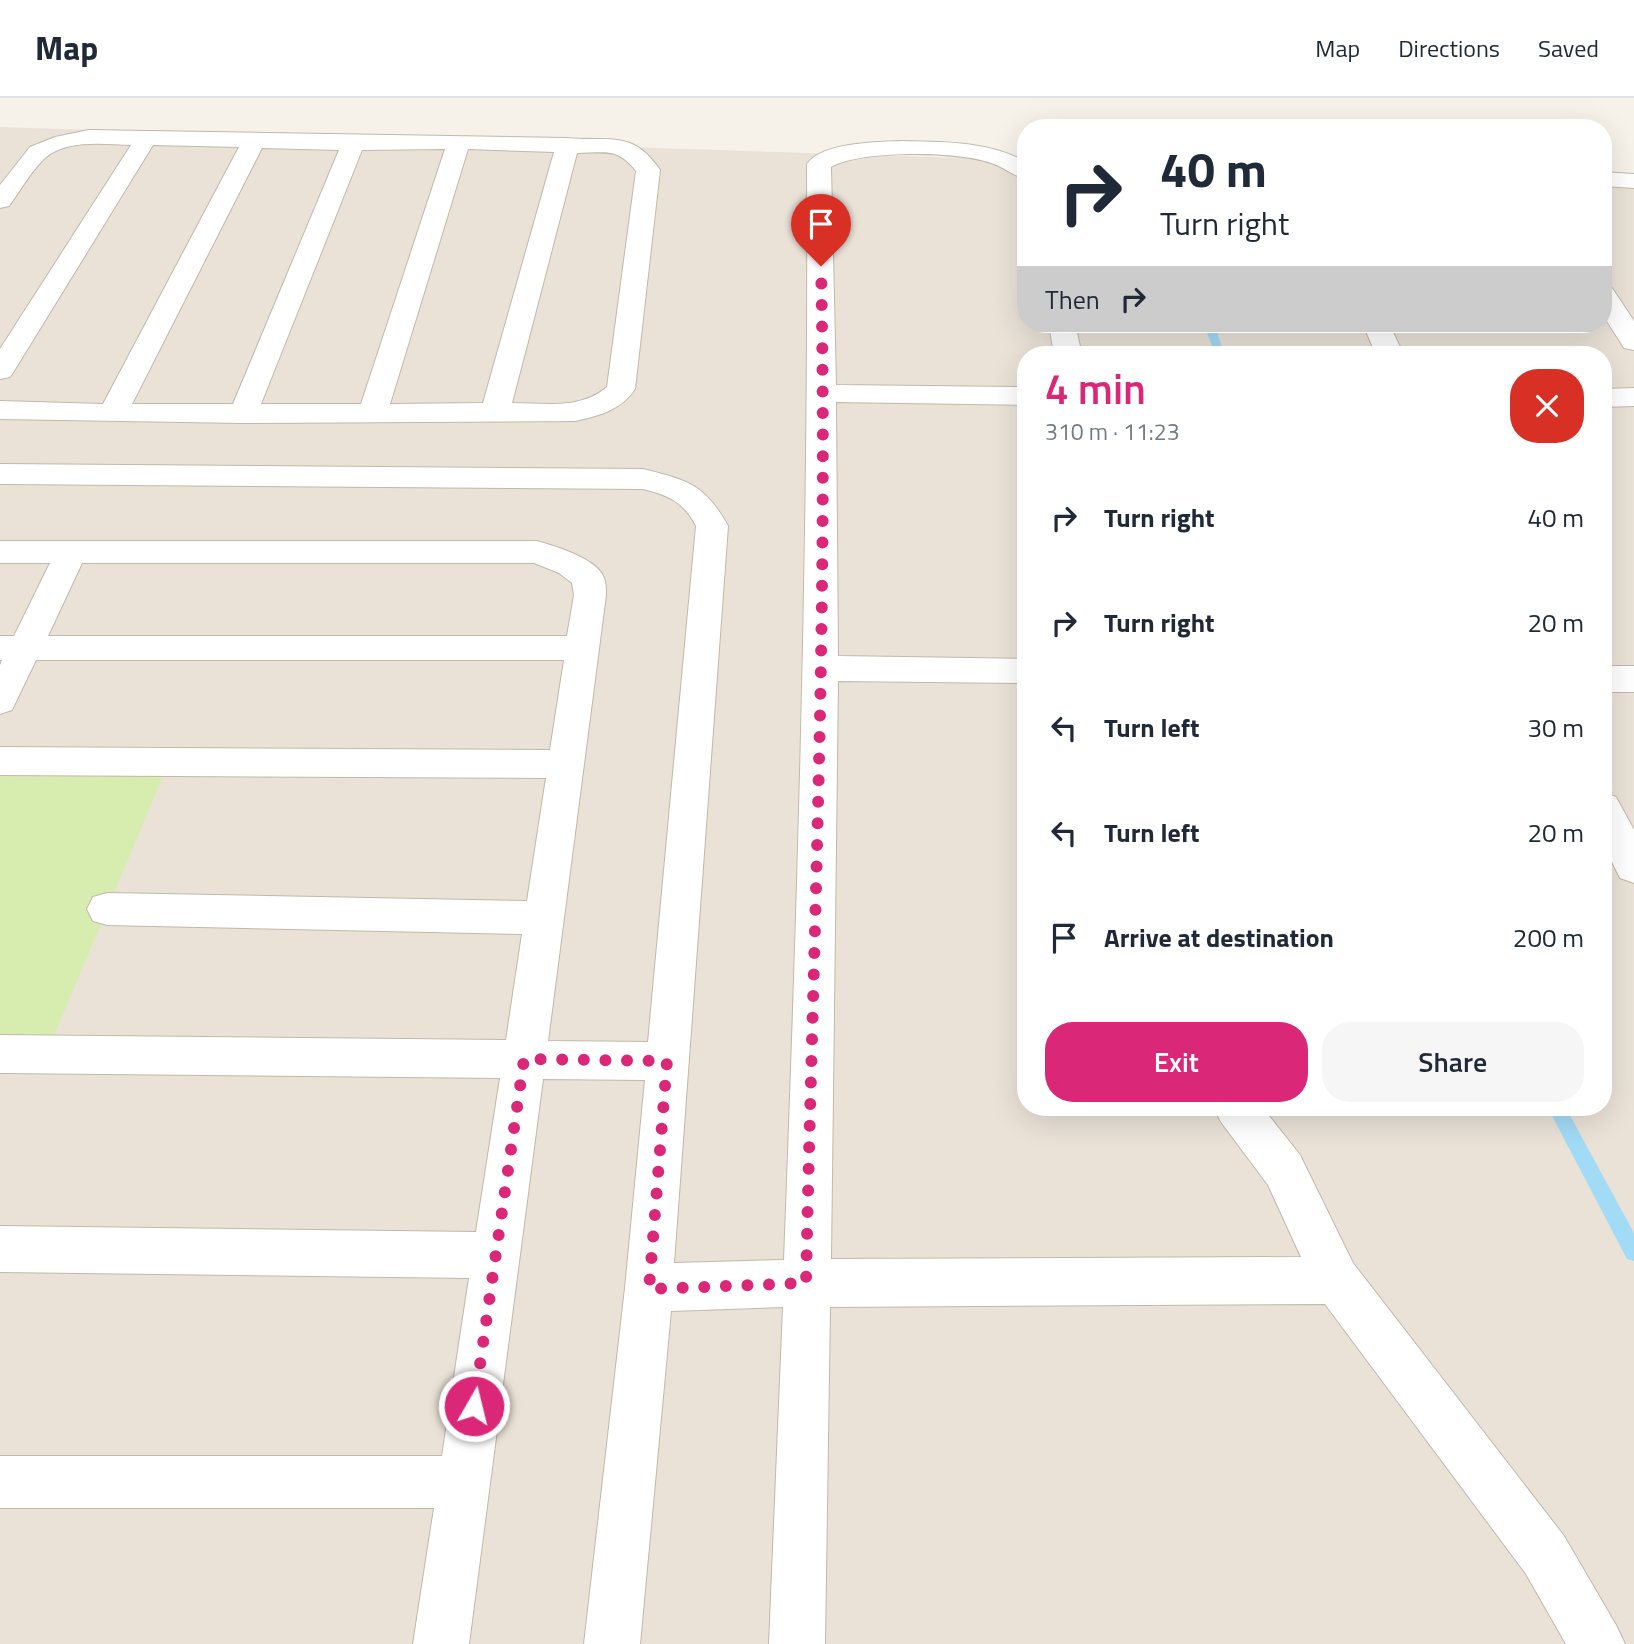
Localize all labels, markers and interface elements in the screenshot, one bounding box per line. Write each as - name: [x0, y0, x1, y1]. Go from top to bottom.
- text: Map: [35, 23, 98, 73]
- text: Map: [1315, 30, 1360, 66]
- text: Directions: [1398, 30, 1500, 66]
- text: Saved: [1538, 30, 1599, 66]
- text: 40 m: [1160, 131, 1267, 206]
- icon: right: [1045, 147, 1136, 238]
- pin: [791, 194, 851, 266]
- text: Turn right: [1160, 199, 1289, 247]
- icon: arrive: [802, 205, 840, 243]
- text: Then: [1045, 280, 1100, 319]
- icon: right: [1114, 280, 1152, 318]
- text: 4 min: [1045, 356, 1146, 420]
- button: close: [1510, 369, 1584, 443]
- text: 310 m · 11:23: [1045, 414, 1180, 449]
- text: Turn right: [1104, 498, 1215, 537]
- text: 40 m: [1527, 498, 1584, 537]
- icon: right: [1045, 499, 1083, 537]
- text: Turn right: [1104, 603, 1215, 642]
- text: 20 m: [1527, 603, 1584, 642]
- icon: right: [1045, 604, 1083, 642]
- text: Turn left: [1104, 708, 1199, 747]
- text: 30 m: [1527, 708, 1584, 747]
- icon: left: [1045, 709, 1083, 747]
- text: Turn left: [1104, 813, 1199, 852]
- text: 20 m: [1527, 813, 1584, 852]
- icon: left: [1045, 814, 1083, 852]
- text: Arrive at destination: [1104, 918, 1334, 957]
- text: 200 m: [1513, 918, 1584, 957]
- icon: arrive: [1045, 919, 1083, 957]
- button: Exit: [1045, 1022, 1308, 1102]
- button: Share: [1322, 1022, 1584, 1102]
- position arrow: [437, 1369, 511, 1443]

